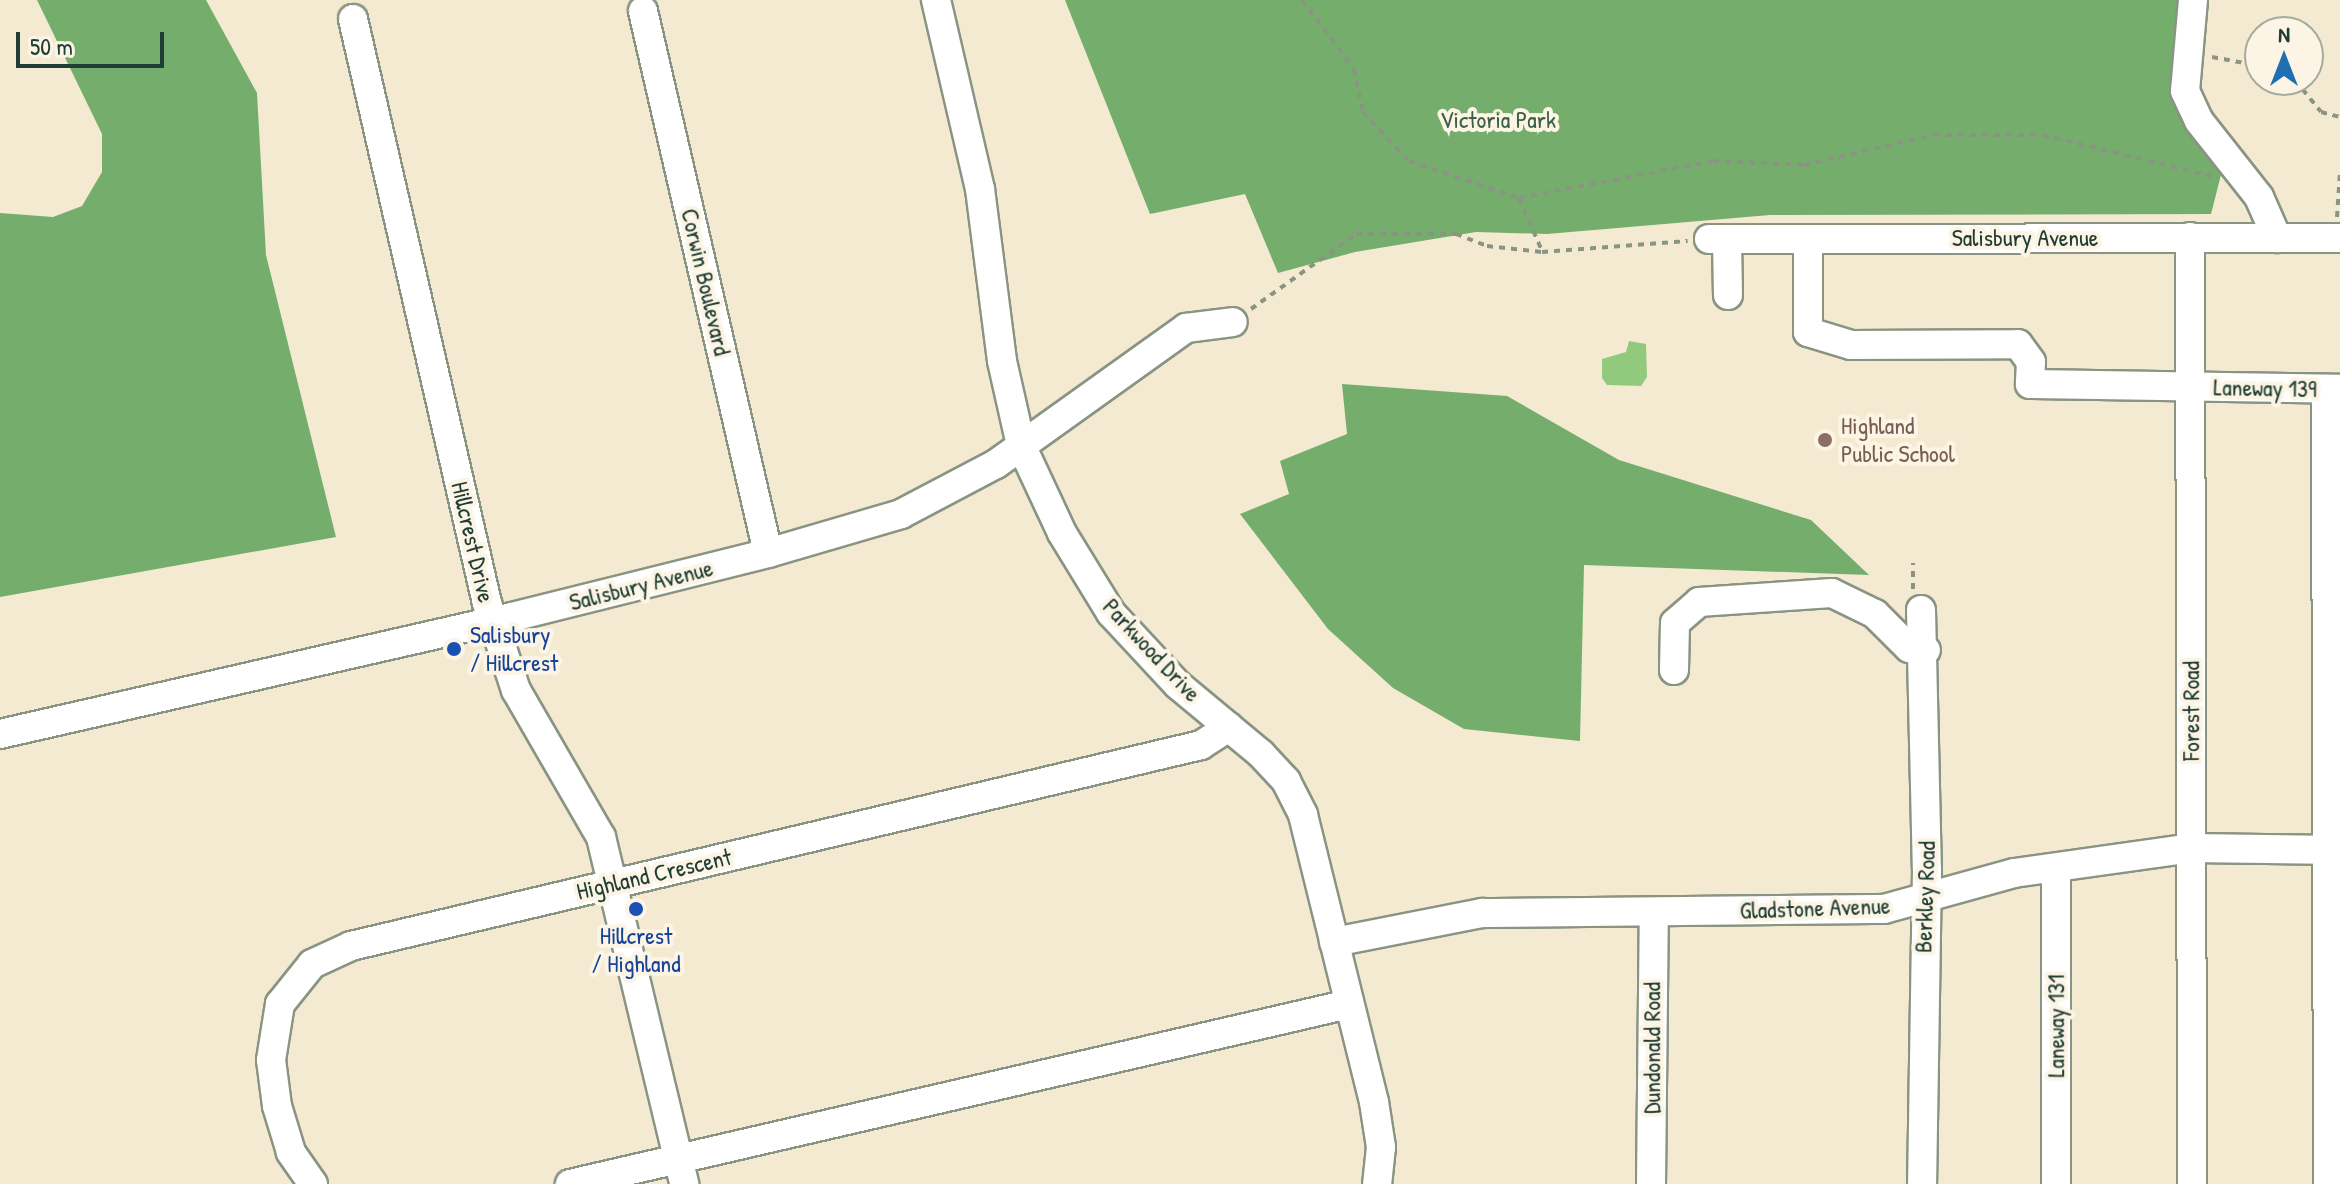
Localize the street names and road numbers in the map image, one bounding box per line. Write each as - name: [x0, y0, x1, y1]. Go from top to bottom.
- street label: Corwin Boulevard: [675, 206, 737, 358]
- street label: Salisbury Avenue: [1952, 224, 2098, 252]
- street label: Laneway 139: [2213, 373, 2317, 403]
- street label: Hillcrest Drive: [445, 479, 501, 605]
- street label: Salisbury Avenue: [566, 553, 716, 617]
- street label: Parkwood Drive: [1097, 592, 1207, 708]
- street label: Forest Road: [2177, 661, 2205, 761]
- street label: Berkley Road: [1909, 841, 1941, 953]
- street label: Highland Crescent: [574, 842, 734, 906]
- street label: Gladstone Avenue: [1739, 891, 1891, 925]
- street label: Laneway 131: [2042, 974, 2070, 1078]
- street label: Dundonald Road: [1638, 982, 1666, 1114]

